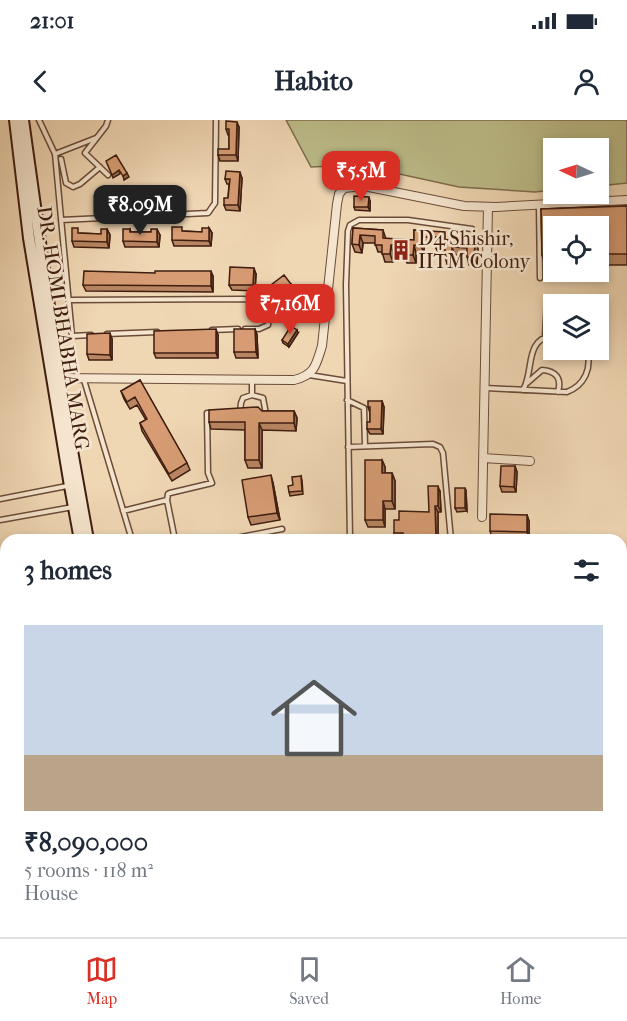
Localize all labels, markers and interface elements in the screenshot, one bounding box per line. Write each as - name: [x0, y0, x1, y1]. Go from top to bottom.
- text: 21:01: [30, 8, 74, 34]
- icon: back: [24, 65, 57, 98]
- text: Habito: [274, 65, 353, 97]
- icon: person: [570, 65, 603, 98]
- north arrow: [543, 138, 609, 204]
- map controls: [543, 138, 609, 360]
- pin: ₹5.5M: [319, 151, 403, 202]
- text: ₹5.5M: [336, 159, 386, 182]
- pin: ₹8.09M: [91, 185, 189, 236]
- text: ₹8.09M: [107, 193, 173, 216]
- street label: DR. HOMI BHABHA MARG: [32, 204, 94, 452]
- button: locate: [543, 216, 609, 282]
- place label: D4 Shishir, IITM Colony: [418, 227, 532, 273]
- building icon: D4 Shishir, IITM Colony: [389, 238, 413, 262]
- pin: ₹7.16M: [241, 284, 339, 335]
- text: ₹7.16M: [260, 292, 320, 315]
- button: layers: [543, 294, 609, 360]
- icon: filters: [570, 554, 603, 587]
- text: 3 homes: [24, 555, 112, 586]
- icon: home: [260, 664, 368, 772]
- text: ₹8,090,000: [24, 827, 148, 858]
- text: 5 rooms · 118 m²: [24, 859, 153, 882]
- text: House: [24, 882, 78, 905]
- tab: Map: [85, 953, 118, 1008]
- tab: Saved: [289, 953, 329, 1008]
- tab: Home: [500, 953, 542, 1008]

